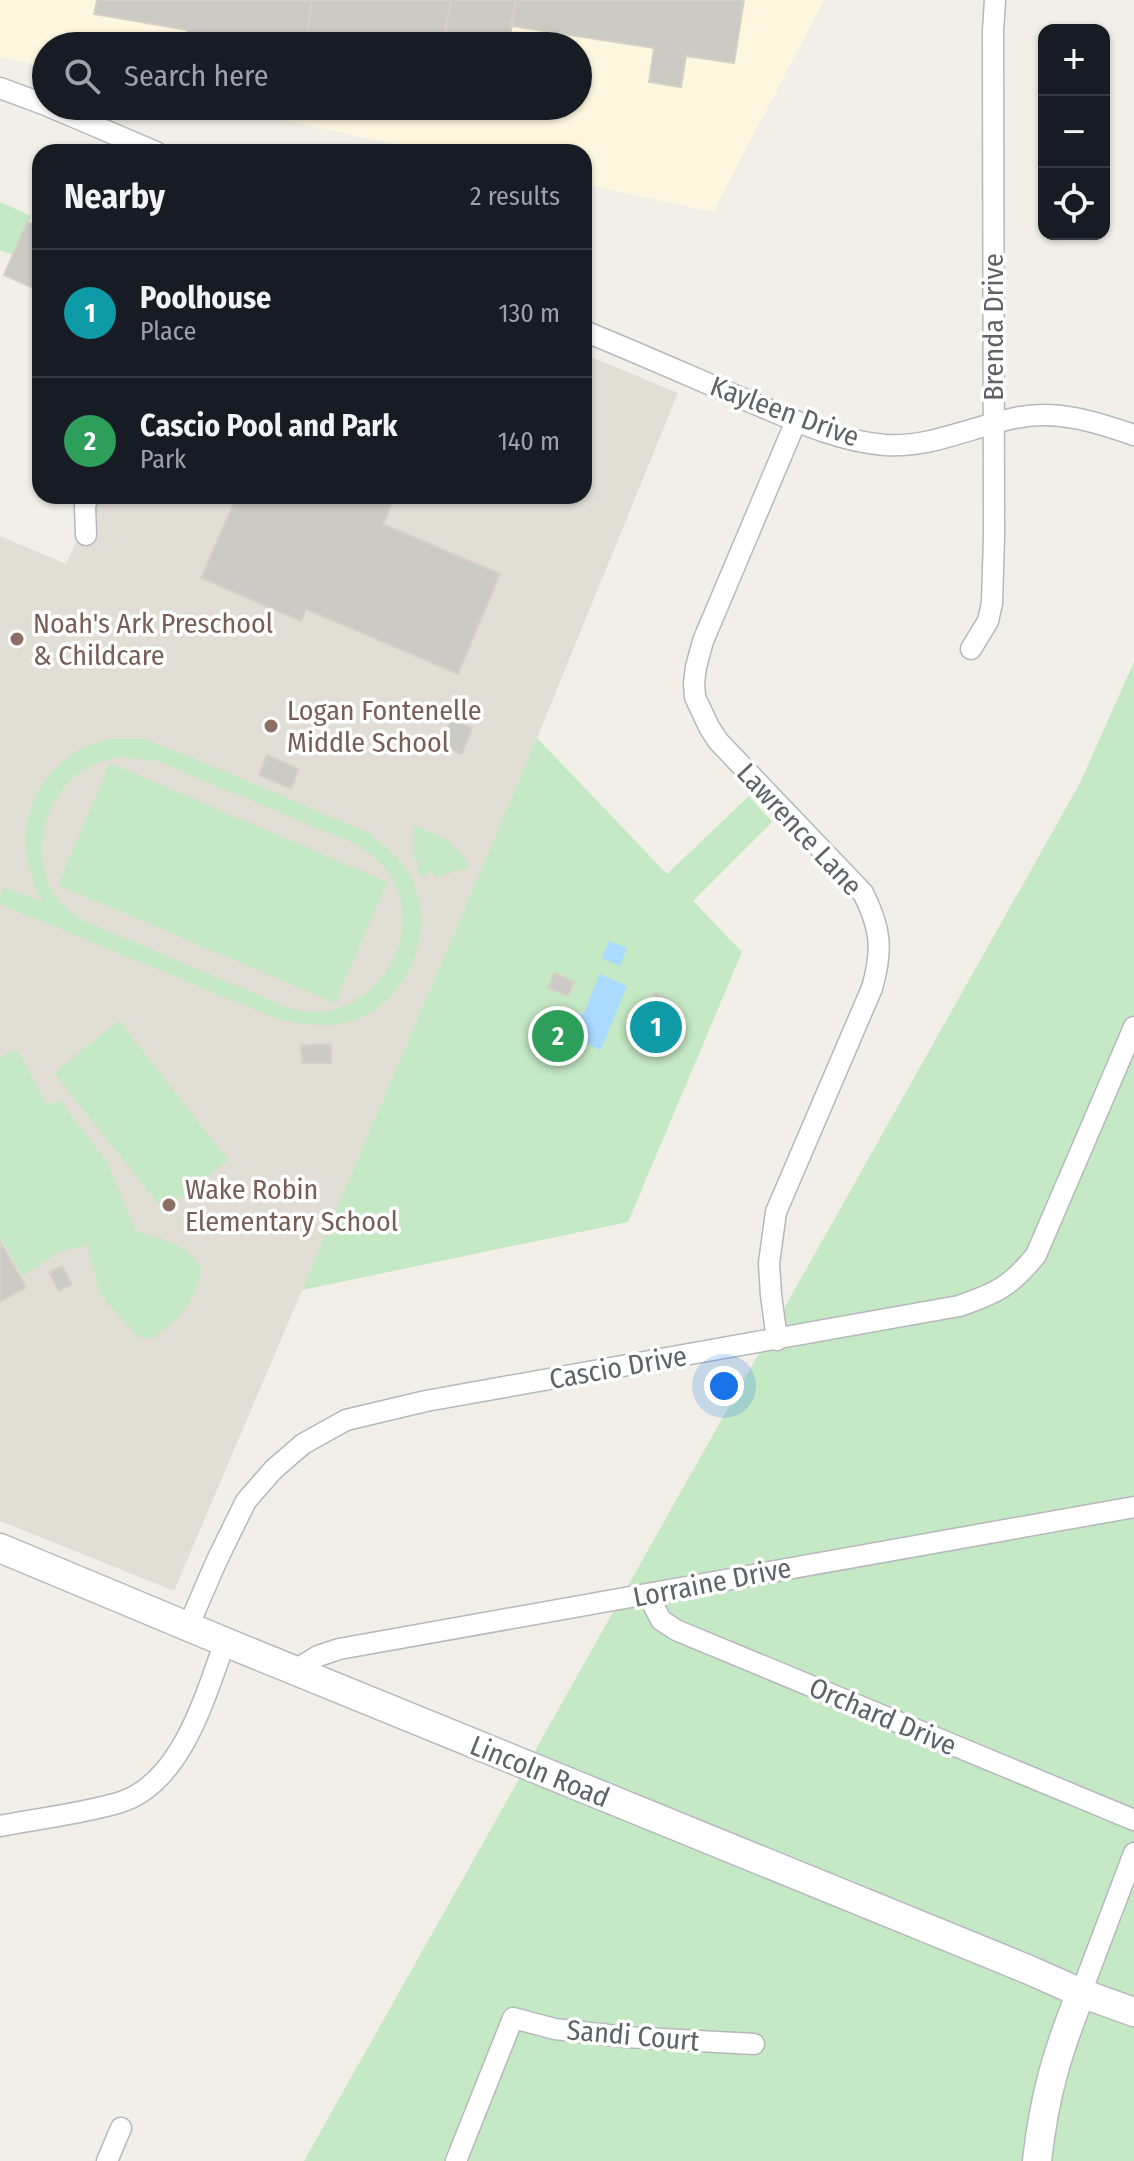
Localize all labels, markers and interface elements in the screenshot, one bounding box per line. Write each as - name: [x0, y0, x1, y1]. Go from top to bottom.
- map controls: [1038, 24, 1110, 240]
- button: +: [1038, 24, 1110, 96]
- search box: [32, 32, 592, 120]
- icon: search: [60, 54, 104, 98]
- text: Search here: [124, 58, 269, 94]
- button: −: [1038, 96, 1110, 168]
- button: locate: [1038, 168, 1110, 240]
- text: Nearby: [64, 176, 165, 217]
- text: 2 results: [470, 181, 560, 212]
- street label: Brenda Drive: [977, 253, 1010, 401]
- text: Poolhouse: [140, 280, 271, 316]
- text: 1: [85, 298, 96, 329]
- text: 130 m: [498, 298, 560, 329]
- text: Place: [140, 316, 196, 347]
- street label: Kayleen Drive: [706, 369, 864, 454]
- text: Cascio Pool and Park: [140, 408, 398, 444]
- text: 2: [84, 426, 96, 457]
- text: 140 m: [498, 426, 560, 457]
- text: Park: [140, 444, 186, 475]
- place label: Noah's Ark Preschool & Childcare: [33, 607, 273, 672]
- marker: Noah's Ark Preschool & Childcare: [8, 630, 26, 648]
- place label: Logan Fontenelle Middle School: [287, 694, 482, 759]
- marker: Logan Fontenelle Middle School: [262, 717, 280, 735]
- street label: Lawrence Lane: [730, 757, 869, 902]
- pin: 1: [630, 997, 682, 1057]
- pin: 2: [532, 1006, 584, 1066]
- place label: Wake Robin Elementary School: [185, 1173, 398, 1238]
- marker: Wake Robin Elementary School: [160, 1196, 178, 1214]
- street label: Cascio Drive: [547, 1339, 689, 1396]
- your location: [704, 1366, 744, 1406]
- street label: Lorraine Drive: [630, 1551, 794, 1614]
- street label: Orchard Drive: [804, 1671, 961, 1762]
- street label: Lincoln Road: [465, 1729, 614, 1814]
- street label: Sandi Court: [565, 2013, 701, 2058]

